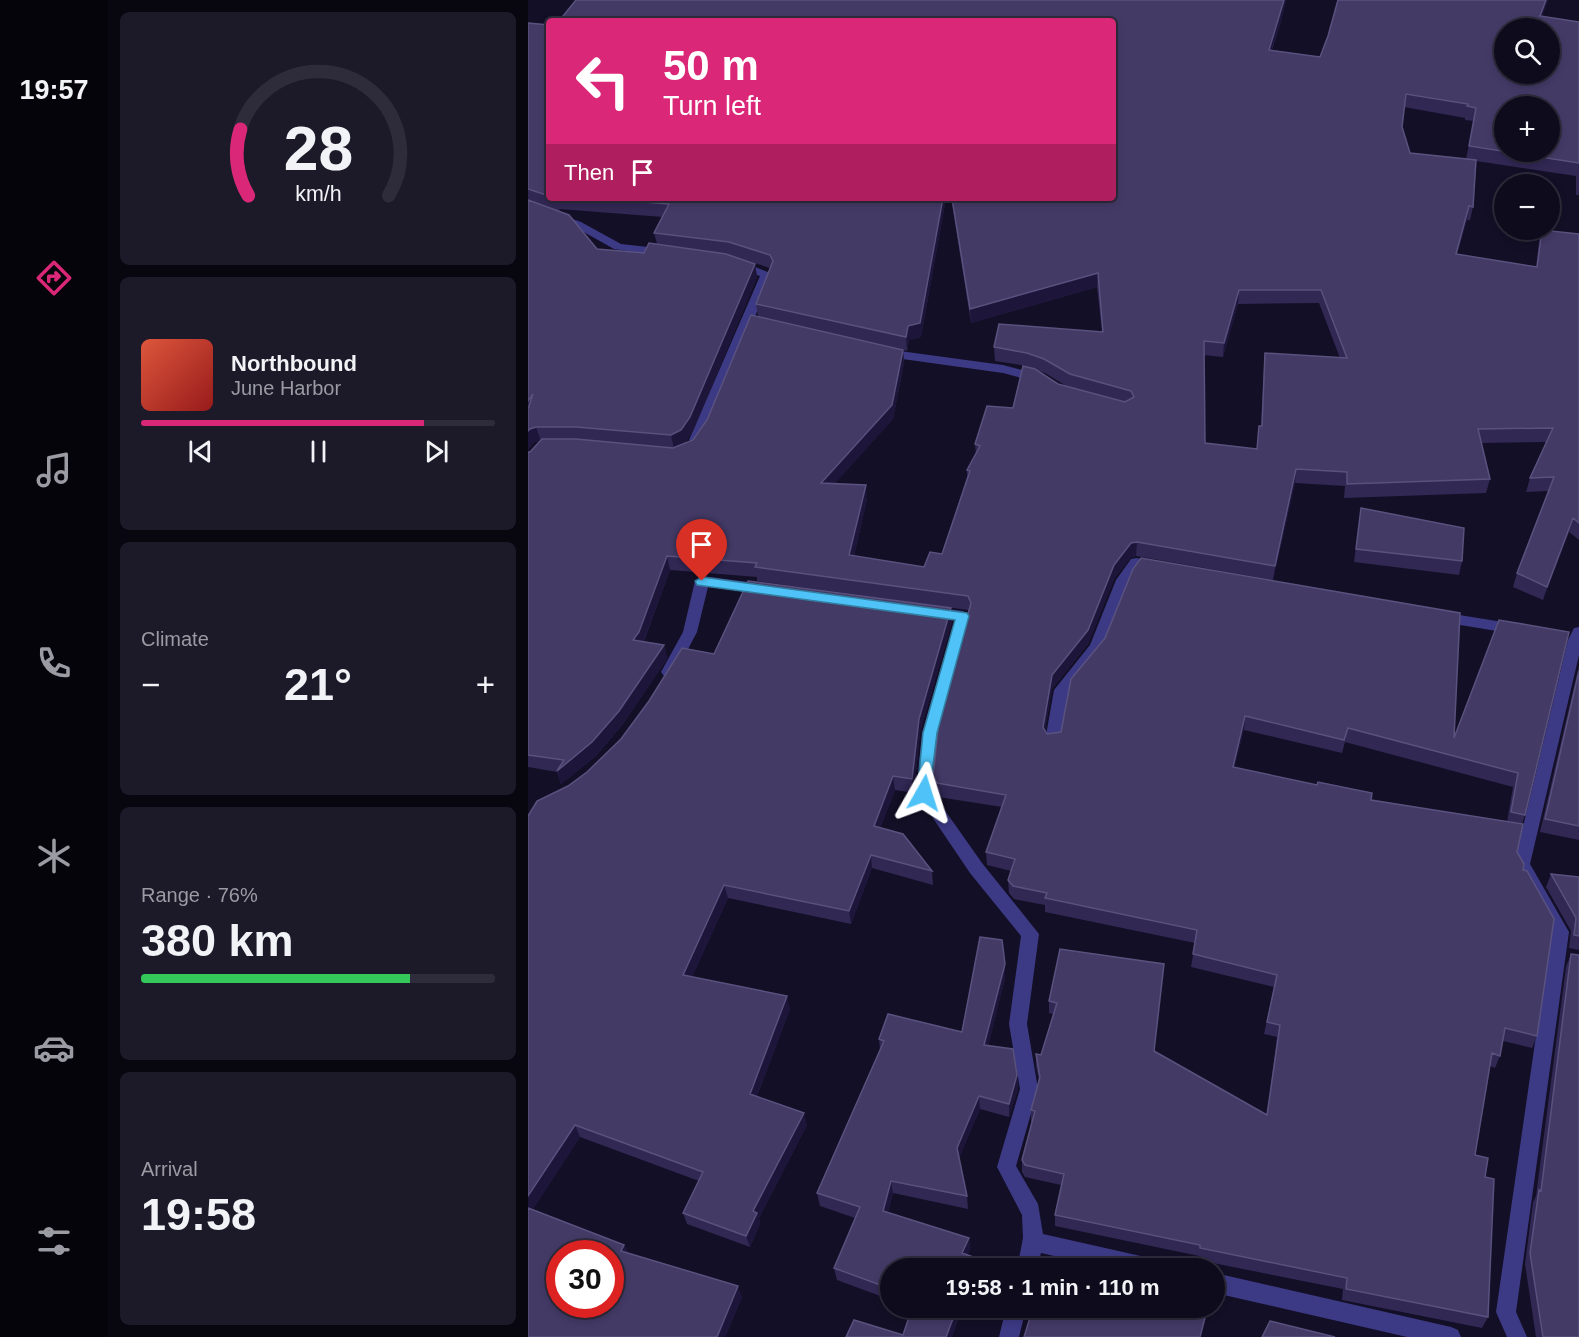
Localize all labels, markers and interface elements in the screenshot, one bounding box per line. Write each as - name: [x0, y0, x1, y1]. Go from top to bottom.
- map controls: [1494, 18, 1560, 240]
- button: search: [1494, 18, 1560, 84]
- icon: left: [564, 42, 642, 120]
- text: 50 m: [663, 42, 759, 89]
- text: 19:57: [19, 75, 89, 105]
- text: Turn left: [663, 91, 761, 121]
- button: +: [1494, 96, 1560, 162]
- text: 28: [283, 114, 353, 183]
- icon: arrive: [626, 156, 659, 189]
- text: Then: [564, 160, 614, 185]
- button: −: [1494, 174, 1560, 240]
- text: km/h: [295, 182, 341, 206]
- icon: directions: [33, 257, 75, 299]
- text: Northbound: [231, 351, 357, 376]
- text: June Harbor: [231, 377, 341, 399]
- icon: previous: [184, 435, 217, 468]
- icon: pause: [302, 435, 335, 468]
- icon: next: [420, 435, 453, 468]
- icon: music: [33, 449, 75, 491]
- pin: [676, 519, 727, 581]
- icon: arrive: [685, 528, 718, 561]
- text: Climate: [141, 628, 209, 650]
- icon: phone: [33, 642, 75, 684]
- text: 21°: [284, 659, 352, 710]
- text: −: [141, 666, 160, 703]
- text: +: [476, 666, 495, 703]
- position arrow: [892, 761, 956, 825]
- icon: climate: [33, 835, 75, 877]
- text: Range · 76%: [141, 884, 258, 906]
- text: 380 km: [141, 915, 294, 966]
- icon: car: [33, 1027, 75, 1069]
- text: Arrival: [141, 1158, 198, 1180]
- text: 19:58: [141, 1189, 256, 1240]
- icon: filters: [33, 1220, 75, 1262]
- speed limit sign: 30: [546, 1240, 624, 1318]
- text: 19:58 · 1 min · 110 m: [946, 1275, 1160, 1300]

